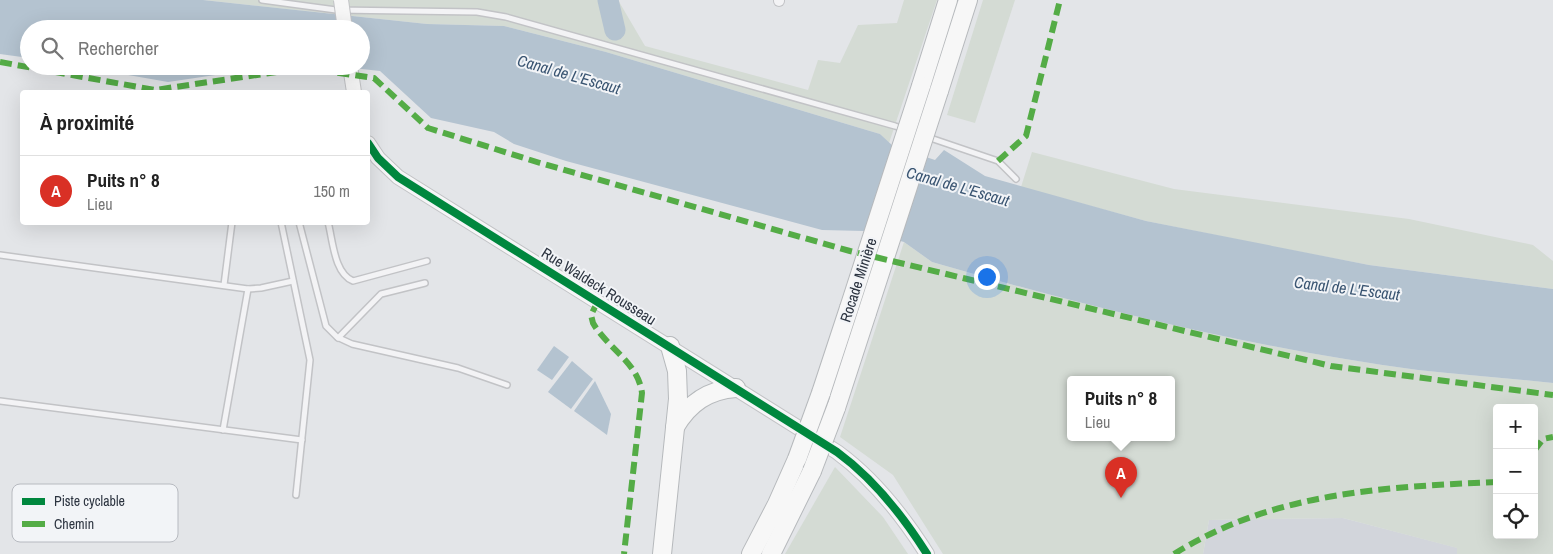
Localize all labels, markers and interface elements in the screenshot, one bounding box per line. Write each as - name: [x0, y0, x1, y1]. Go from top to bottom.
- search box: [20, 20, 370, 75]
- icon: search: [38, 34, 66, 62]
- text: Rechercher: [78, 35, 159, 61]
- water label: Canal de L'Escaut: [515, 49, 623, 99]
- text: À proximité: [40, 108, 134, 137]
- water label: Canal de L'Escaut: [904, 161, 1012, 211]
- text: Puits n° 8: [87, 167, 160, 193]
- text: A: [51, 180, 61, 202]
- text: 150 m: [314, 180, 350, 202]
- text: Lieu: [87, 193, 113, 215]
- street label: Rocade Minière: [834, 235, 882, 325]
- street label: Rue Waldeck Rousseau: [538, 242, 660, 330]
- your location: [974, 264, 1000, 290]
- water label: Canal de L'Escaut: [1293, 271, 1401, 305]
- popup: [1067, 376, 1175, 441]
- text: Puits n° 8: [1085, 385, 1157, 411]
- map controls: [1493, 404, 1538, 539]
- button: +: [1493, 404, 1538, 449]
- text: Lieu: [1085, 411, 1110, 433]
- button: −: [1493, 449, 1538, 494]
- pin: A: [1105, 457, 1137, 498]
- legend: [12, 484, 178, 542]
- text: Piste cyclable: [54, 492, 125, 510]
- button: locate: [1493, 494, 1538, 539]
- text: Chemin: [54, 515, 94, 533]

